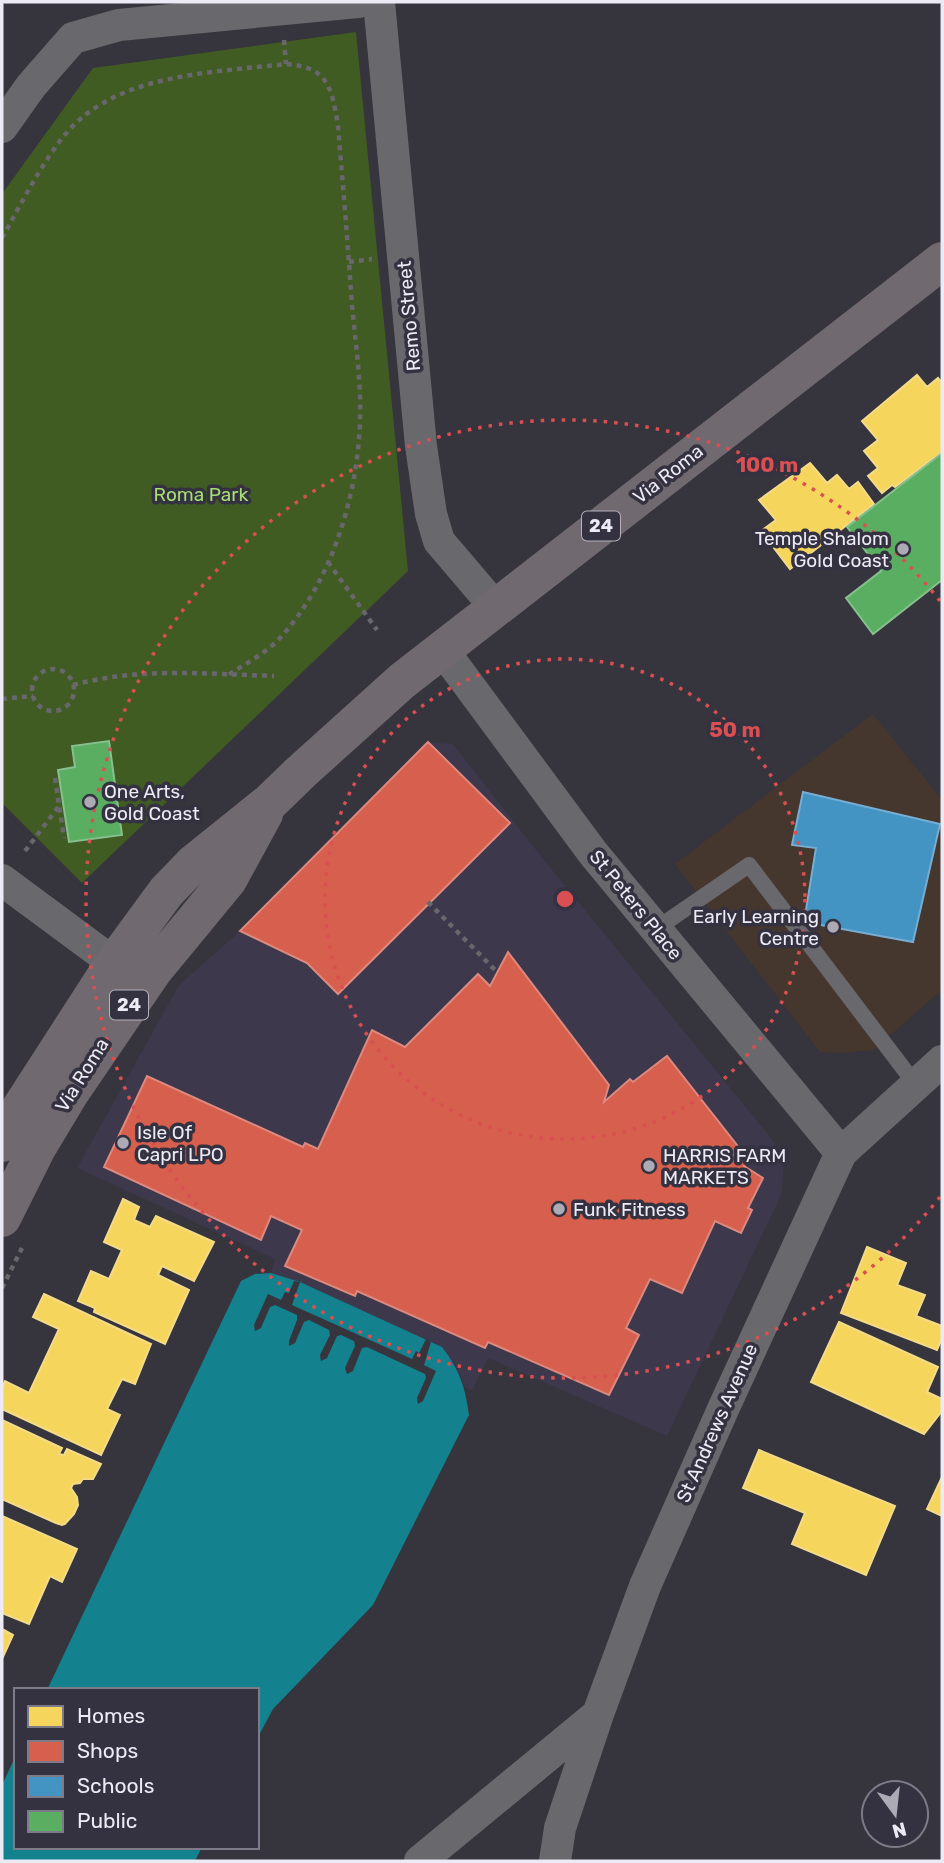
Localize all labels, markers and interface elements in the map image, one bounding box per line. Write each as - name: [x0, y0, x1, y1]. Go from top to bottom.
- street label: Remo Street: [393, 259, 425, 372]
- street label: Via Roma: [628, 439, 708, 509]
- text: 100 m: [736, 452, 798, 477]
- park label: Roma Park: [154, 483, 249, 506]
- road number: 24: [582, 512, 620, 540]
- place label: Temple Shalom Gold Coast: [755, 527, 890, 572]
- marker: Temple Shalom Gold Coast: [895, 541, 911, 557]
- text: 50 m: [709, 717, 761, 742]
- place label: One Arts, Gold Coast: [104, 780, 200, 825]
- marker: One Arts, Gold Coast: [82, 794, 98, 810]
- street label: St Peters Place: [585, 845, 687, 965]
- centre of rings: [553, 887, 577, 911]
- place label: Early Learning Centre: [693, 905, 819, 950]
- marker: Early Learning Centre: [825, 919, 841, 935]
- road number: 24: [110, 990, 148, 1020]
- street label: Via Roma: [50, 1034, 114, 1116]
- place label: Isle Of Capri LPO: [137, 1121, 224, 1166]
- marker: Isle Of Capri LPO: [115, 1135, 131, 1151]
- place label: HARRIS FARM MARKETS: [663, 1144, 786, 1189]
- marker: HARRIS FARM MARKETS: [641, 1158, 657, 1174]
- place label: Funk Fitness: [573, 1198, 686, 1221]
- marker: Funk Fitness: [551, 1201, 567, 1217]
- street label: St Andrews Avenue: [672, 1340, 762, 1506]
- legend: [14, 1688, 259, 1849]
- text: Homes: [77, 1703, 145, 1728]
- text: Shops: [77, 1738, 138, 1763]
- text: Schools: [77, 1773, 154, 1798]
- north arrow: [860, 1779, 930, 1849]
- text: Public: [77, 1808, 137, 1833]
- text: N: [890, 1817, 909, 1843]

